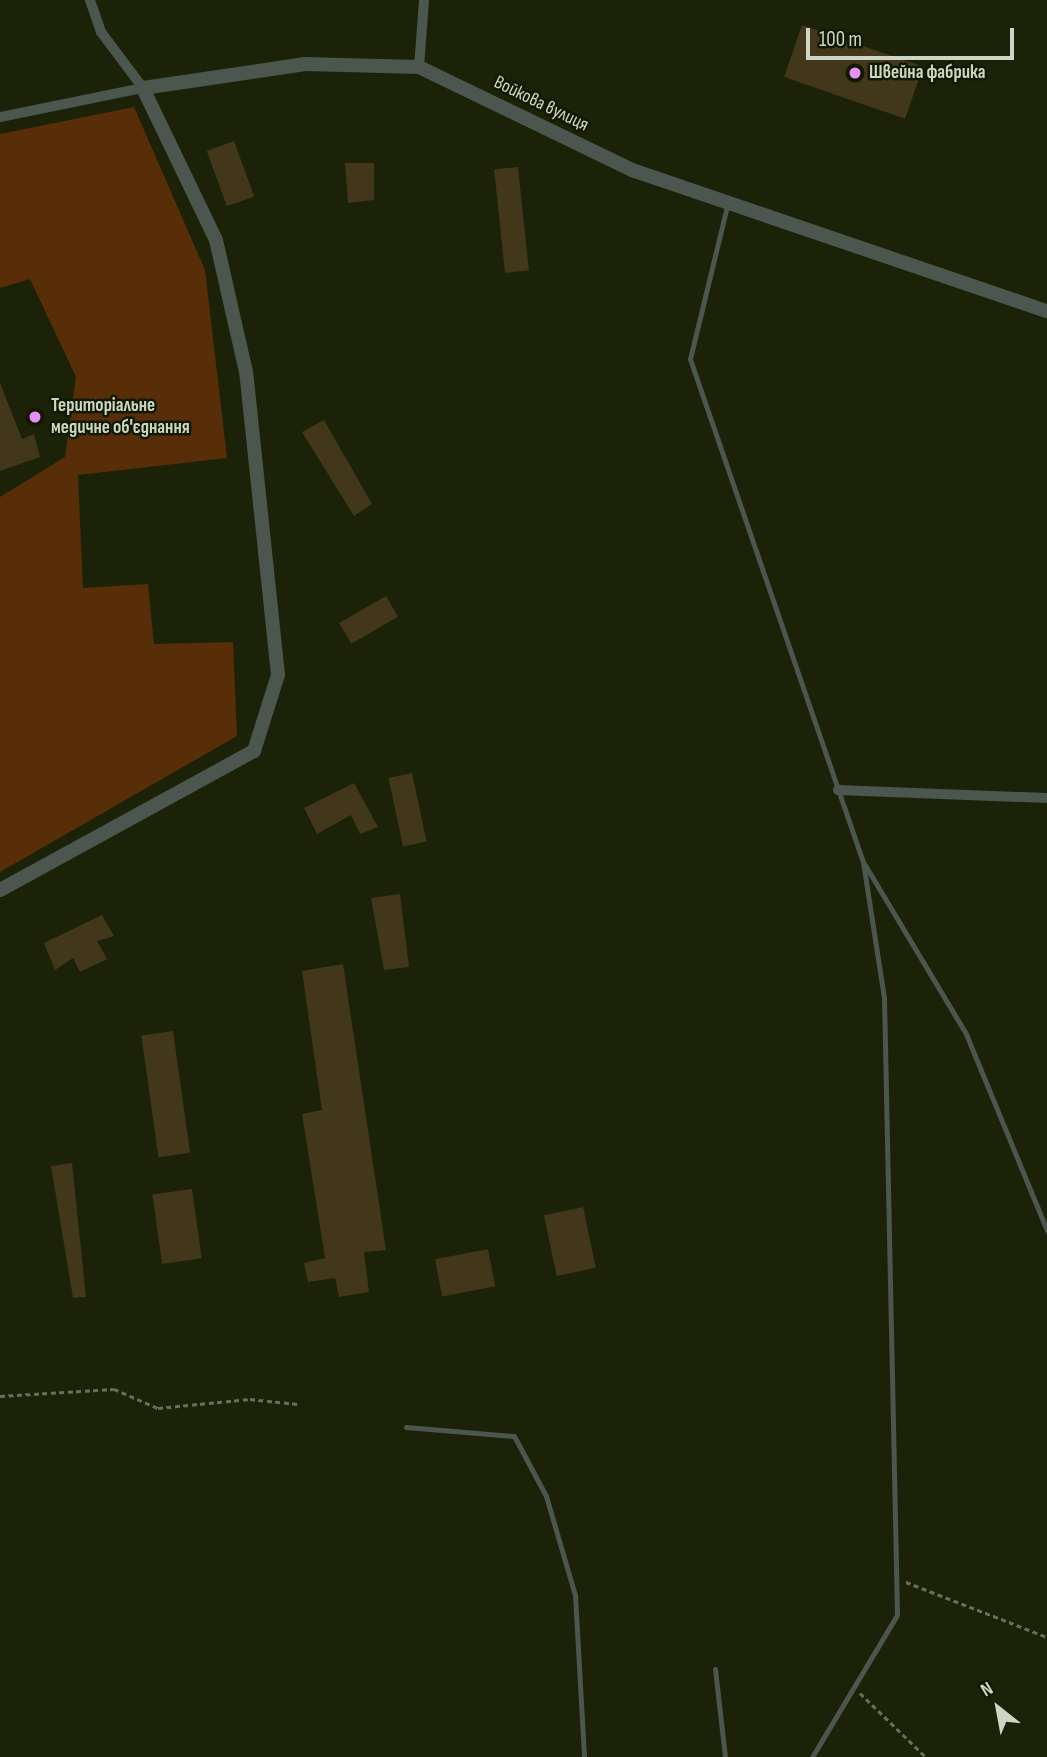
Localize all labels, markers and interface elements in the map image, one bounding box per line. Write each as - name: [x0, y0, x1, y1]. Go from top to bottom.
- scale bar: [809, 14, 1017, 58]
- text: 100 m: [819, 27, 862, 52]
- place label: Швейна фабрика: [869, 62, 986, 84]
- marker: Швейна фабрика: [847, 65, 863, 81]
- street label: Войкова вулиця: [490, 71, 592, 137]
- place label: Територіальне медичне об'єднання: [51, 395, 190, 439]
- marker: Територіальне медичне об'єднання: [25, 407, 45, 427]
- north arrow: [963, 1673, 1033, 1743]
- text: N: [977, 1677, 997, 1702]

